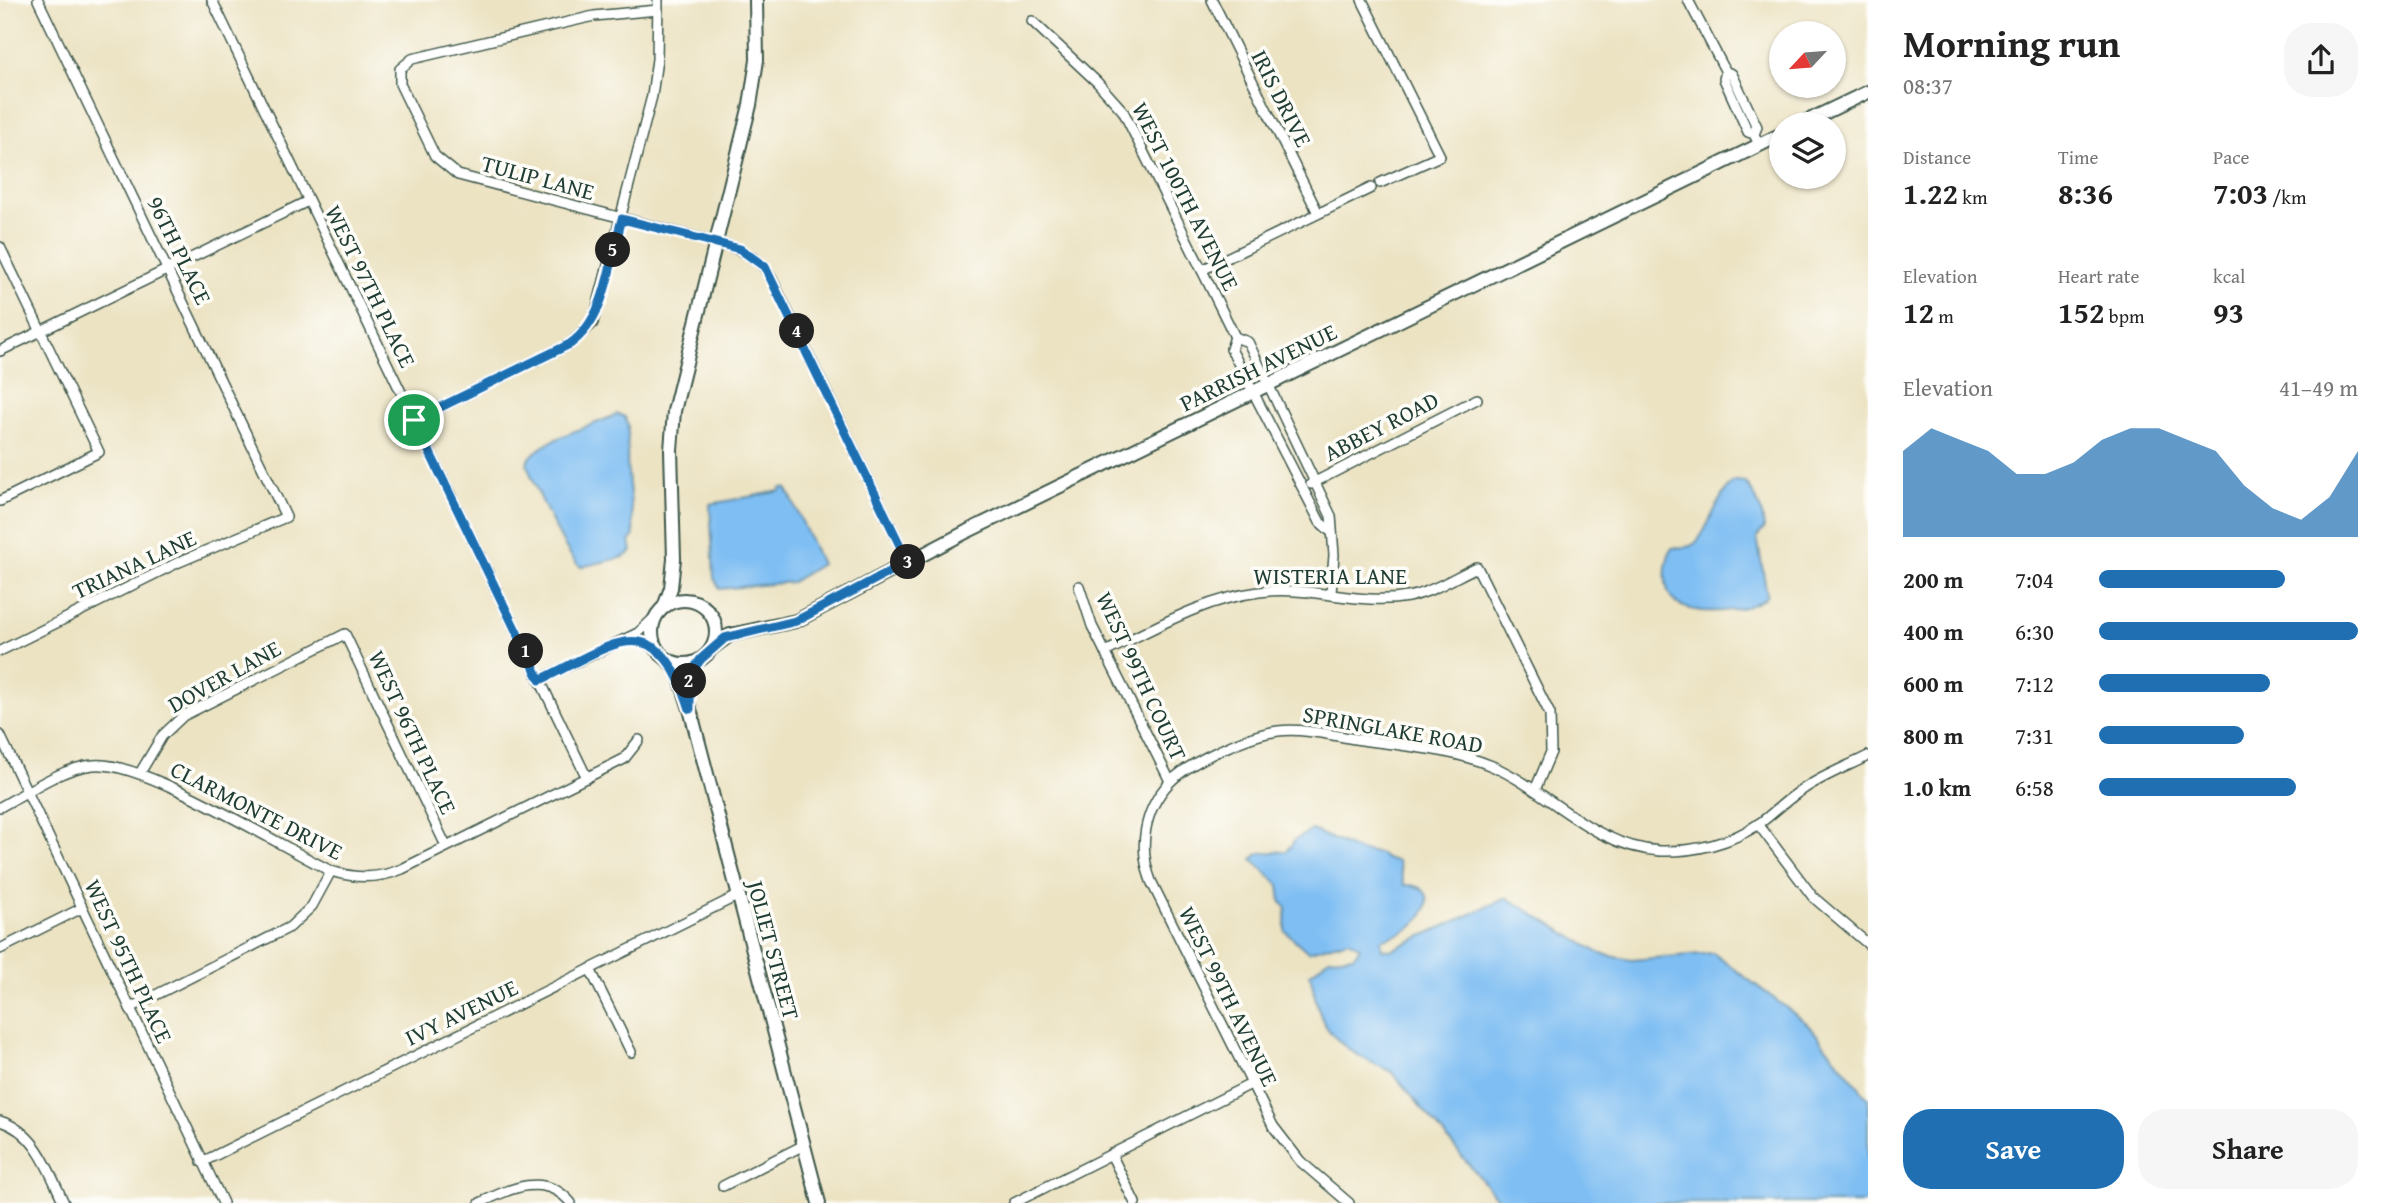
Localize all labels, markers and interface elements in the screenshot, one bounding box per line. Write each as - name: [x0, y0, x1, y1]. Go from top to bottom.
- text: Morning run: [1903, 15, 2120, 71]
- north arrow: [1769, 21, 1846, 98]
- map controls: [1769, 21, 1846, 189]
- button: share: [2284, 23, 2358, 97]
- street label: IRIS DRIVE: [1244, 44, 1320, 152]
- text: 08:37: [1903, 69, 1953, 102]
- street label: WEST 100TH AVENUE: [1124, 96, 1248, 296]
- button: layers: [1769, 112, 1846, 189]
- text: Distance: [1903, 143, 1971, 171]
- text: Time: [2058, 143, 2098, 171]
- text: Pace: [2213, 143, 2250, 171]
- street label: TULIP LANE: [478, 146, 598, 208]
- text: 1.22: [1903, 171, 1958, 215]
- text: 8:36: [2058, 171, 2113, 215]
- text: 7:03: [2213, 171, 2268, 215]
- text: km: [1958, 183, 1987, 211]
- text: /km: [2268, 183, 2306, 211]
- street label: 96TH PLACE: [140, 190, 220, 310]
- street label: WEST 97TH PLACE: [317, 199, 425, 373]
- pin: 5: [596, 232, 630, 268]
- text: 5: [608, 235, 617, 263]
- text: Elevation: [1903, 262, 1977, 290]
- text: Heart rate: [2058, 262, 2139, 290]
- text: kcal: [2213, 262, 2245, 290]
- text: 12: [1903, 290, 1934, 334]
- text: 152: [2058, 290, 2105, 334]
- text: 93: [2213, 290, 2244, 334]
- text: m: [1934, 302, 1954, 330]
- text: bpm: [2105, 302, 2144, 330]
- pin: 4: [780, 314, 814, 348]
- street label: PARRISH AVENUE: [1174, 315, 1342, 419]
- text: 4: [792, 316, 801, 344]
- text: Elevation: [1903, 371, 1993, 404]
- text: 41–49 m: [2279, 371, 2358, 404]
- street label: ABBEY ROAD: [1318, 383, 1444, 469]
- pin: [384, 390, 444, 450]
- icon: arrive: [395, 401, 433, 439]
- street label: TRIANA LANE: [67, 521, 201, 607]
- pin: 3: [890, 544, 926, 580]
- text: 3: [903, 547, 912, 575]
- street label: WISTERIA LANE: [1253, 559, 1407, 592]
- text: 200 m: [1903, 563, 1964, 596]
- text: 7:04: [2015, 563, 2054, 596]
- street label: WEST 99TH COURT: [1088, 586, 1196, 766]
- text: 400 m: [1903, 615, 1964, 648]
- text: 6:30: [2015, 615, 2054, 648]
- street label: DOVER LANE: [162, 631, 286, 721]
- pin: 1: [508, 634, 544, 668]
- text: 1: [521, 636, 530, 664]
- street label: WEST 96TH PLACE: [361, 645, 465, 819]
- pin: 2: [672, 664, 706, 698]
- text: 2: [684, 666, 693, 694]
- text: 600 m: [1903, 667, 1964, 700]
- text: 7:12: [2015, 667, 2054, 700]
- street label: SPRINGLAKE ROAD: [1300, 697, 1486, 761]
- text: 800 m: [1903, 719, 1964, 752]
- text: 7:31: [2015, 719, 2054, 752]
- street label: CLARMONTE DRIVE: [165, 752, 349, 868]
- text: 1.0 km: [1903, 771, 1971, 804]
- text: 6:58: [2015, 771, 2054, 804]
- street label: WEST 95TH PLACE: [77, 874, 181, 1048]
- street label: JOLIET STREET: [739, 874, 808, 1023]
- street label: WEST 99TH AVENUE: [1171, 900, 1287, 1092]
- street label: IVY AVENUE: [399, 970, 523, 1054]
- button: Save: [1903, 1109, 2124, 1189]
- button: Share: [2138, 1109, 2358, 1189]

